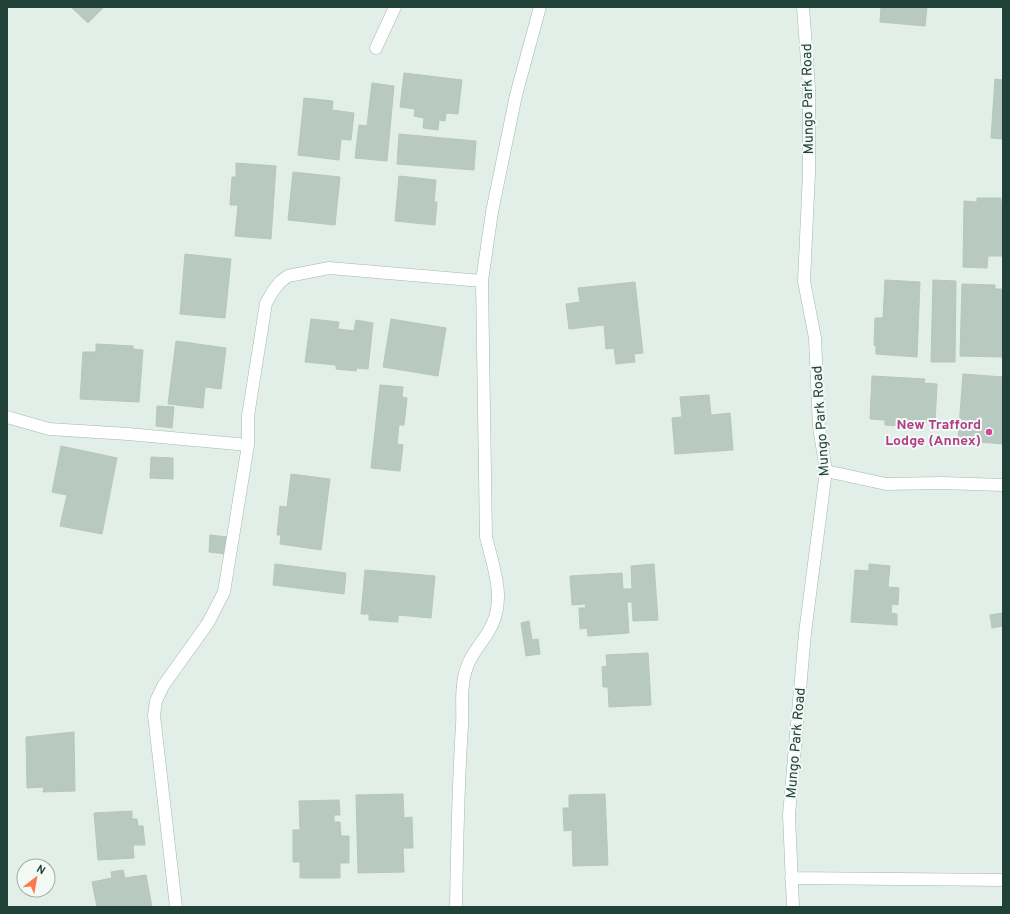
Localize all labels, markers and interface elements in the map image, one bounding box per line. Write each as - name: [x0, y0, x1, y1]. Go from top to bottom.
- street label: Mungo Park Road: [799, 43, 818, 155]
- street label: Mungo Park Road: [809, 365, 834, 477]
- place label: New Trafford Lodge (Annex): [885, 417, 981, 450]
- marker: New Trafford Lodge (Annex): [984, 427, 994, 437]
- street label: Mungo Park Road: [783, 687, 810, 799]
- north arrow: [16, 858, 56, 898]
- text: N: [34, 862, 48, 878]

